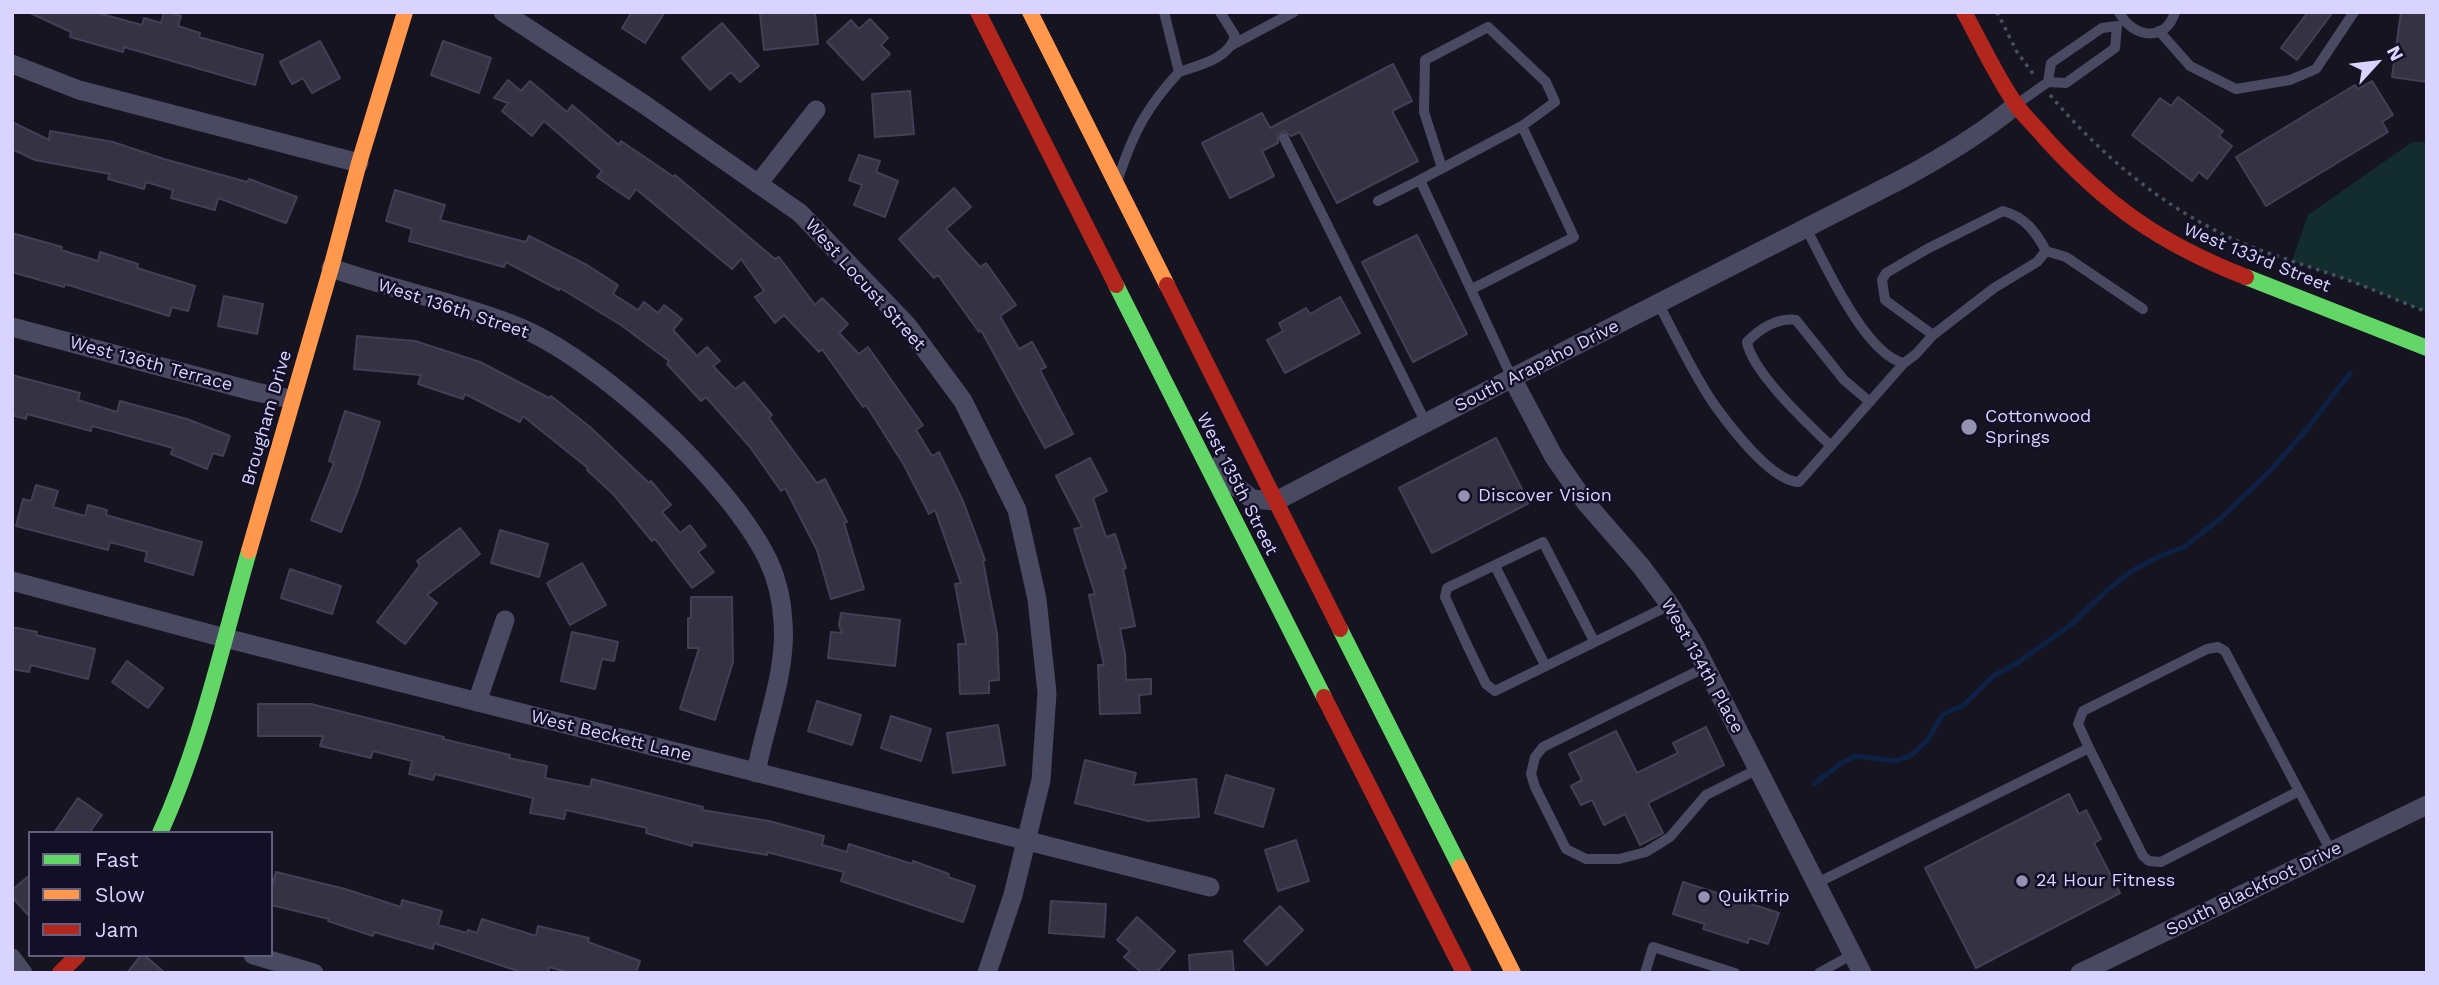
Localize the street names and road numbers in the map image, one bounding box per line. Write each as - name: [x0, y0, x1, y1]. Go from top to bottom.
- street label: West Locust Street: [800, 215, 930, 355]
- street label: West 133rd Street: [2180, 219, 2334, 297]
- street label: West 136th Street: [375, 274, 531, 344]
- street label: South Arapaho Drive: [1451, 315, 1623, 417]
- street label: West 136th Terrace: [67, 332, 235, 396]
- street label: Brougham Drive: [237, 348, 297, 488]
- street label: West 135th Street: [1192, 409, 1282, 559]
- street label: West 134th Place: [1656, 595, 1748, 737]
- street label: West Beckett Lane: [528, 706, 694, 766]
- street label: South Blackfoot Drive: [2163, 837, 2345, 941]

